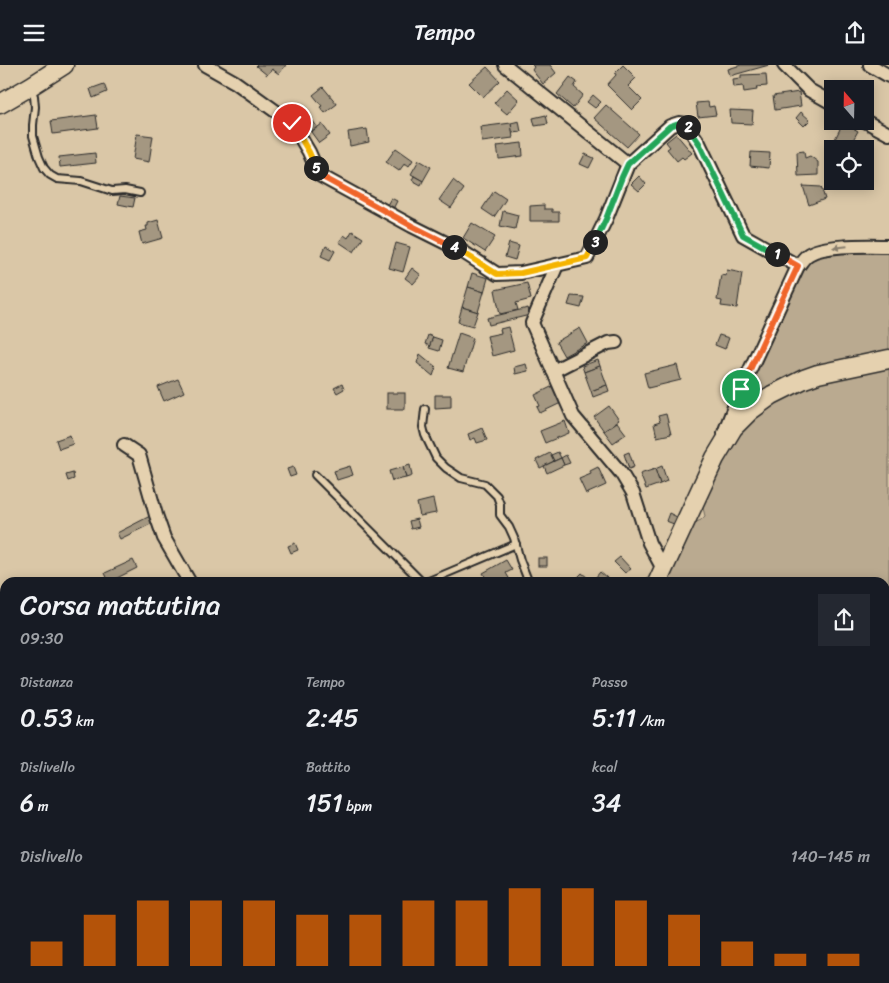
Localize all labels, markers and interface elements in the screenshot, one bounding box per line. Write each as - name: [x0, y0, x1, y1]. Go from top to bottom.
- text: Tempo: [414, 13, 475, 52]
- icon: menu: [20, 19, 48, 47]
- icon: share: [841, 19, 869, 47]
- north arrow: [824, 80, 874, 130]
- map controls: [824, 80, 874, 190]
- pin: [271, 102, 313, 144]
- icon: check: [278, 109, 306, 137]
- pin: 2: [676, 115, 700, 139]
- text: 2: [684, 115, 693, 140]
- button: locate: [824, 140, 874, 190]
- pin: 5: [304, 155, 328, 181]
- text: 5: [312, 156, 321, 181]
- pin: 3: [582, 229, 608, 255]
- text: 3: [592, 230, 599, 255]
- pin: 4: [442, 235, 466, 259]
- text: 4: [450, 235, 459, 260]
- pin: 1: [764, 241, 790, 267]
- text: 1: [774, 242, 781, 267]
- one-way arrow: [832, 243, 848, 251]
- pin: [720, 368, 762, 410]
- icon: arrive: [727, 375, 755, 403]
- text: Corsa mattutina: [20, 580, 220, 629]
- button: share: [818, 594, 870, 646]
- text: 09:30: [20, 624, 64, 653]
- text: Distanza: [20, 670, 73, 695]
- text: Tempo: [306, 670, 345, 695]
- text: Passo: [592, 670, 628, 695]
- text: 0.53: [20, 695, 72, 740]
- text: 2:45: [306, 695, 359, 740]
- text: 5:11: [592, 695, 636, 740]
- text: km: [72, 709, 94, 734]
- text: /km: [636, 709, 665, 734]
- text: Dislivello: [20, 755, 75, 780]
- text: Battito: [306, 755, 350, 780]
- text: kcal: [592, 755, 617, 780]
- text: 6: [20, 780, 34, 825]
- text: 151: [306, 780, 343, 825]
- text: 34: [592, 780, 621, 825]
- text: m: [34, 794, 49, 819]
- text: bpm: [343, 794, 372, 819]
- text: Dislivello: [20, 842, 83, 871]
- text: 140–145 m: [791, 842, 870, 871]

